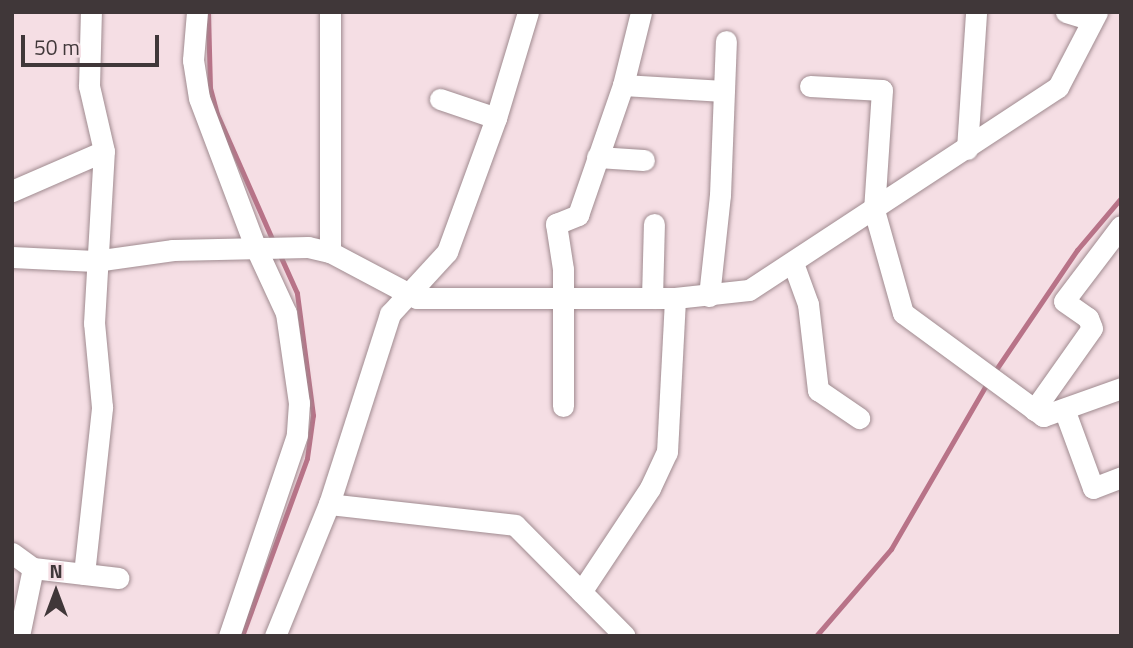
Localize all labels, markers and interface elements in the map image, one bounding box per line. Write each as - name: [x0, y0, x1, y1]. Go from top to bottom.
- scale bar: [24, 21, 163, 65]
- text: 50 m: [34, 31, 80, 63]
- text: N: [49, 556, 63, 585]
- north arrow: [21, 557, 91, 627]

